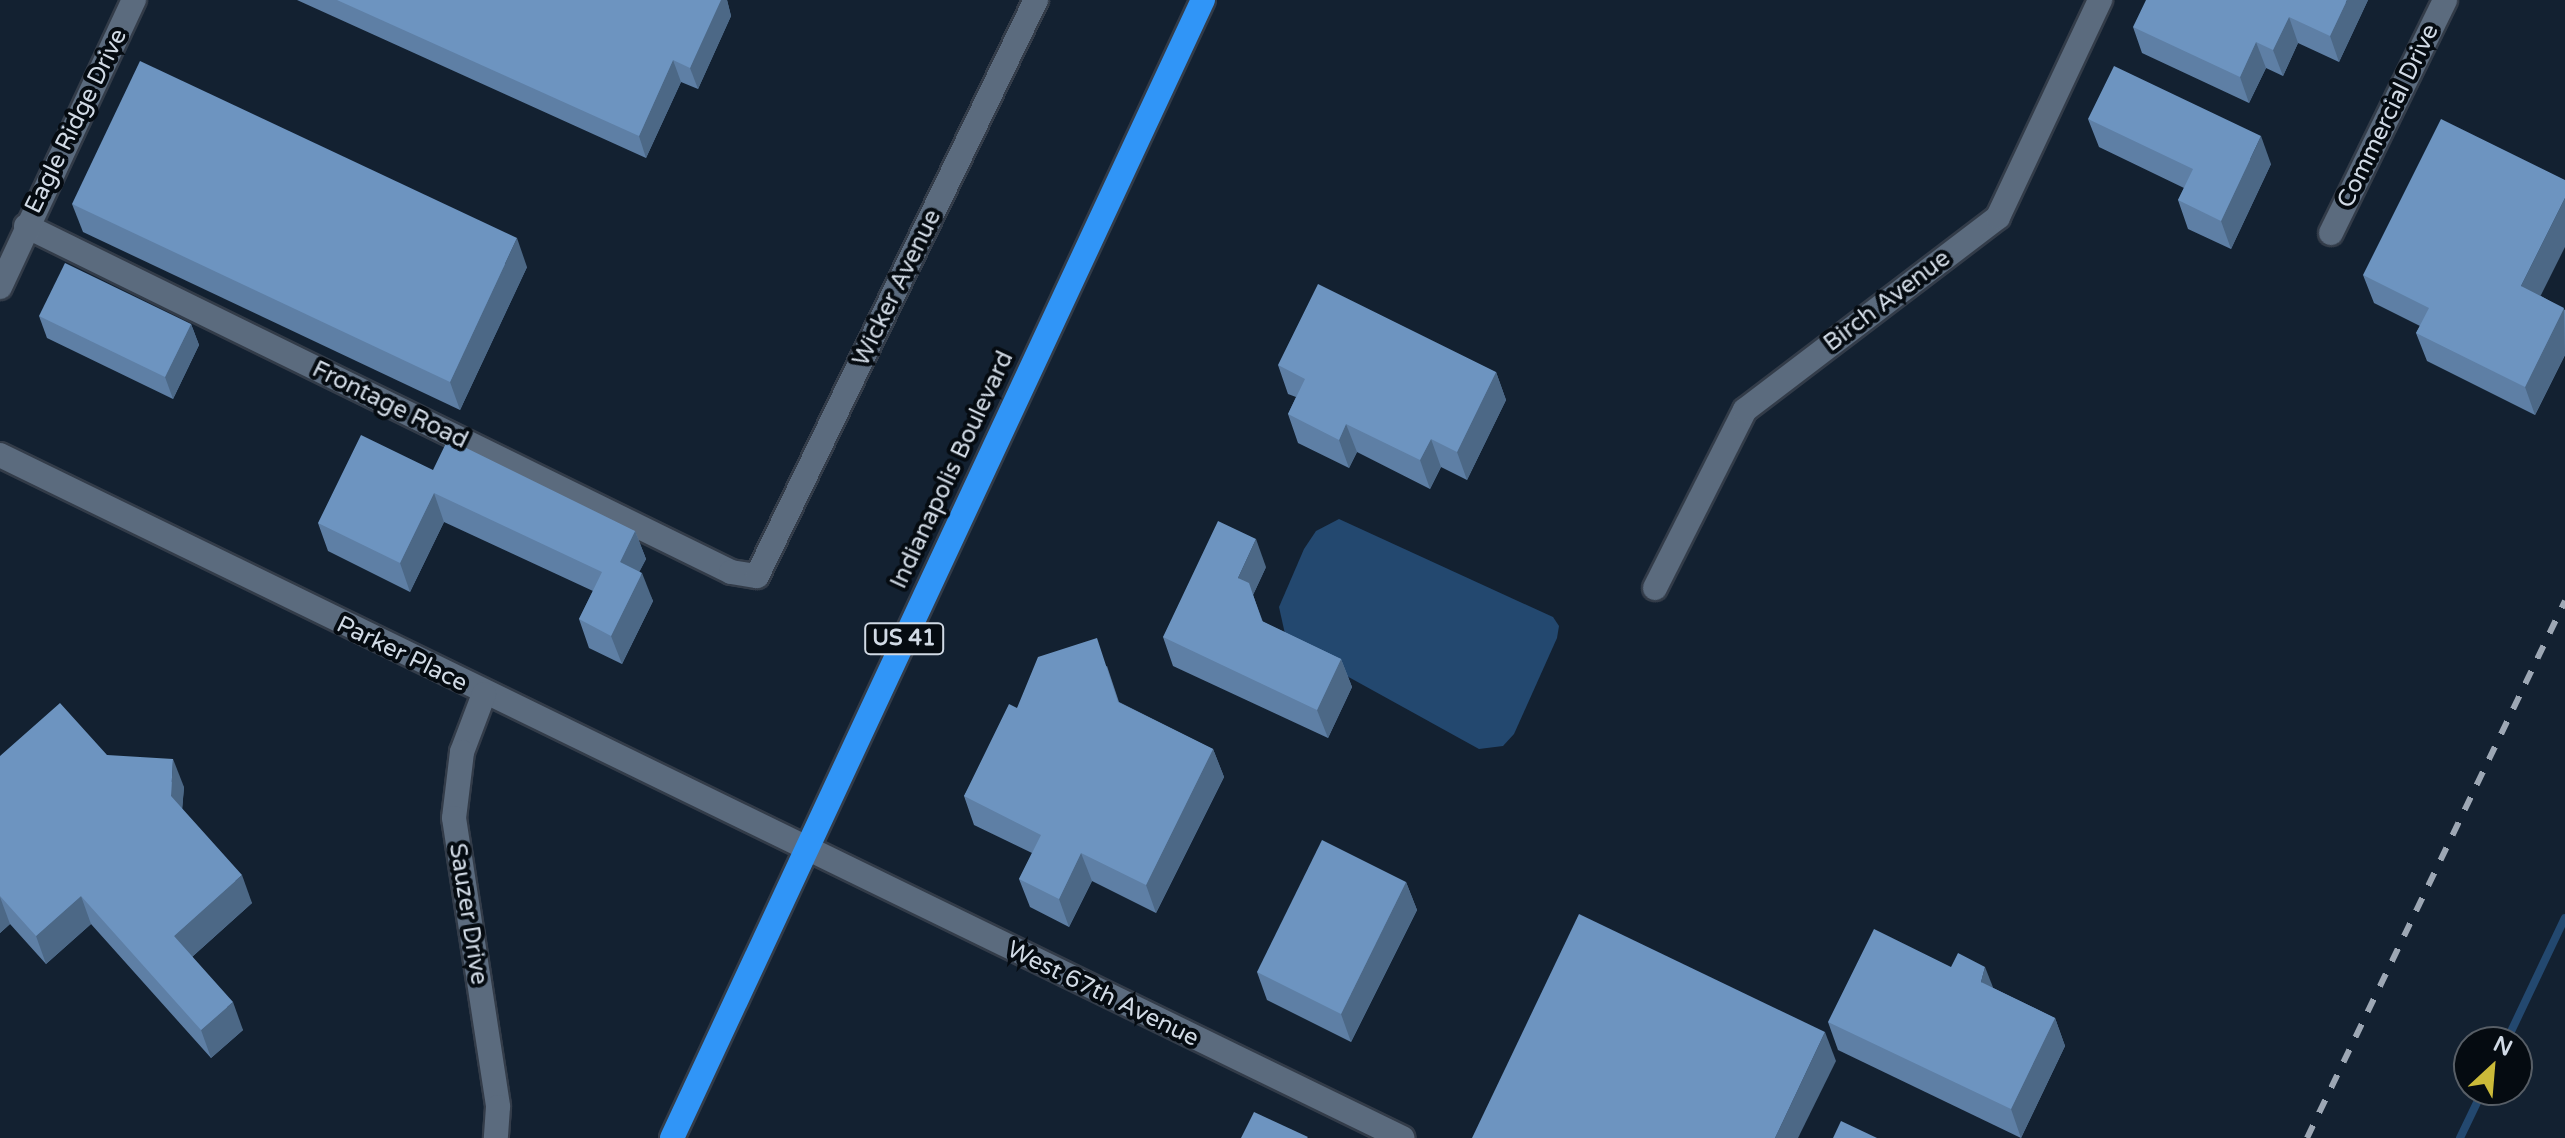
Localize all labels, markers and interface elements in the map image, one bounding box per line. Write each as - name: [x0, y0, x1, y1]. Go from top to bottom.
- street label: Commercial Drive: [2331, 19, 2445, 213]
- street label: Eagle Ridge Drive: [19, 24, 133, 218]
- street label: Wicker Avenue: [847, 205, 947, 371]
- street label: Birch Avenue: [1818, 244, 1956, 358]
- street label: Indianapolis Boulevard: [884, 347, 1020, 593]
- street label: Frontage Road: [307, 355, 473, 455]
- street label: Parker Place: [332, 610, 472, 698]
- road number: US 41: [864, 621, 944, 657]
- street label: Sauzer Drive: [443, 841, 493, 987]
- street label: West 67th Avenue: [1002, 935, 1204, 1053]
- north arrow: [2453, 1026, 2533, 1106]
- text: N: [2489, 1031, 2516, 1062]

